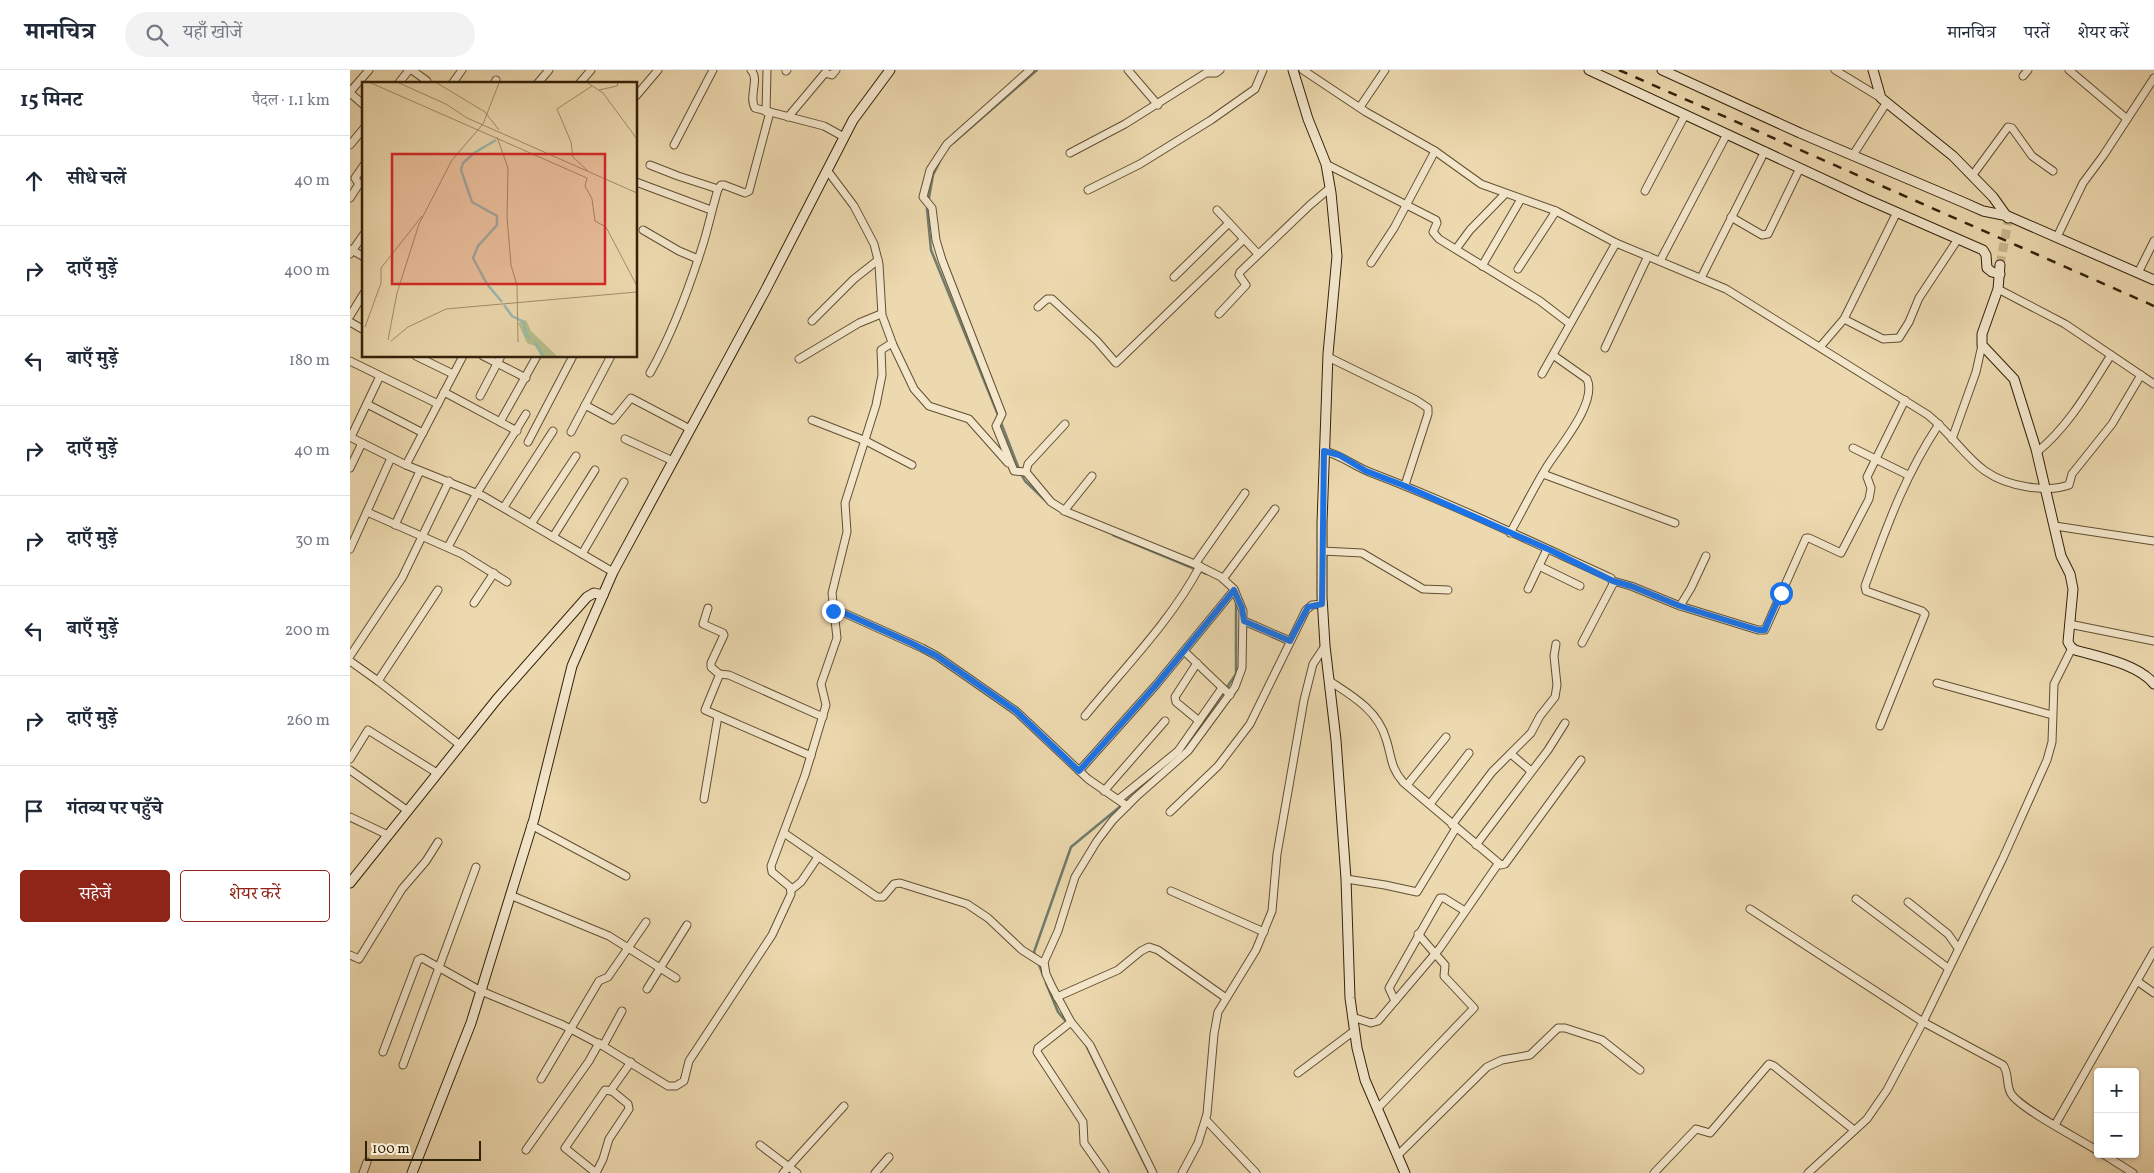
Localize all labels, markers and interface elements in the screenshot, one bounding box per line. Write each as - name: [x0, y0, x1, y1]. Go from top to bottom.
- search box: [125, 12, 475, 57]
- text: मानचित्र: [25, 16, 95, 50]
- text: यहाँ खोजें: [183, 20, 242, 46]
- icon: search: [143, 21, 171, 49]
- text: मानचित्र: [1947, 21, 1996, 46]
- text: परतें: [2024, 21, 2050, 46]
- text: शेयर करें: [2078, 21, 2129, 46]
- inset map: [362, 82, 638, 358]
- text: 15 मिनट: [20, 86, 83, 115]
- text: पैदल · 1.1 km: [252, 90, 330, 112]
- text: सीधे चलें: [67, 166, 126, 192]
- icon: ahead: [20, 167, 48, 195]
- text: 40 m: [294, 170, 330, 192]
- text: दाएँ मुड़ें: [67, 256, 117, 282]
- icon: right: [20, 257, 48, 285]
- text: 400 m: [284, 260, 330, 282]
- text: बाएँ मुड़ें: [67, 346, 118, 372]
- icon: left: [20, 347, 48, 375]
- text: 180 m: [289, 350, 330, 372]
- text: दाएँ मुड़ें: [67, 436, 117, 462]
- icon: right: [20, 437, 48, 465]
- text: 40 m: [294, 440, 330, 462]
- text: दाएँ मुड़ें: [67, 526, 117, 552]
- icon: right: [20, 527, 48, 555]
- text: 30 m: [295, 530, 330, 552]
- route start: [1770, 582, 1793, 605]
- route end: [822, 600, 845, 623]
- text: बाएँ मुड़ें: [67, 616, 118, 642]
- icon: left: [20, 617, 48, 645]
- text: 200 m: [285, 620, 330, 642]
- text: दाएँ मुड़ें: [67, 706, 117, 732]
- icon: right: [20, 707, 48, 735]
- text: 260 m: [286, 710, 330, 732]
- text: गंतव्य पर पहुँचे: [67, 796, 162, 822]
- icon: arrive: [20, 797, 48, 825]
- button: सहेजें: [20, 870, 170, 922]
- button: शेयर करें: [180, 870, 330, 922]
- map controls: [2094, 1068, 2139, 1158]
- button: +: [2094, 1068, 2139, 1113]
- button: −: [2094, 1113, 2139, 1158]
- scale bar: [365, 1138, 481, 1161]
- text: 100 m: [372, 1140, 410, 1159]

